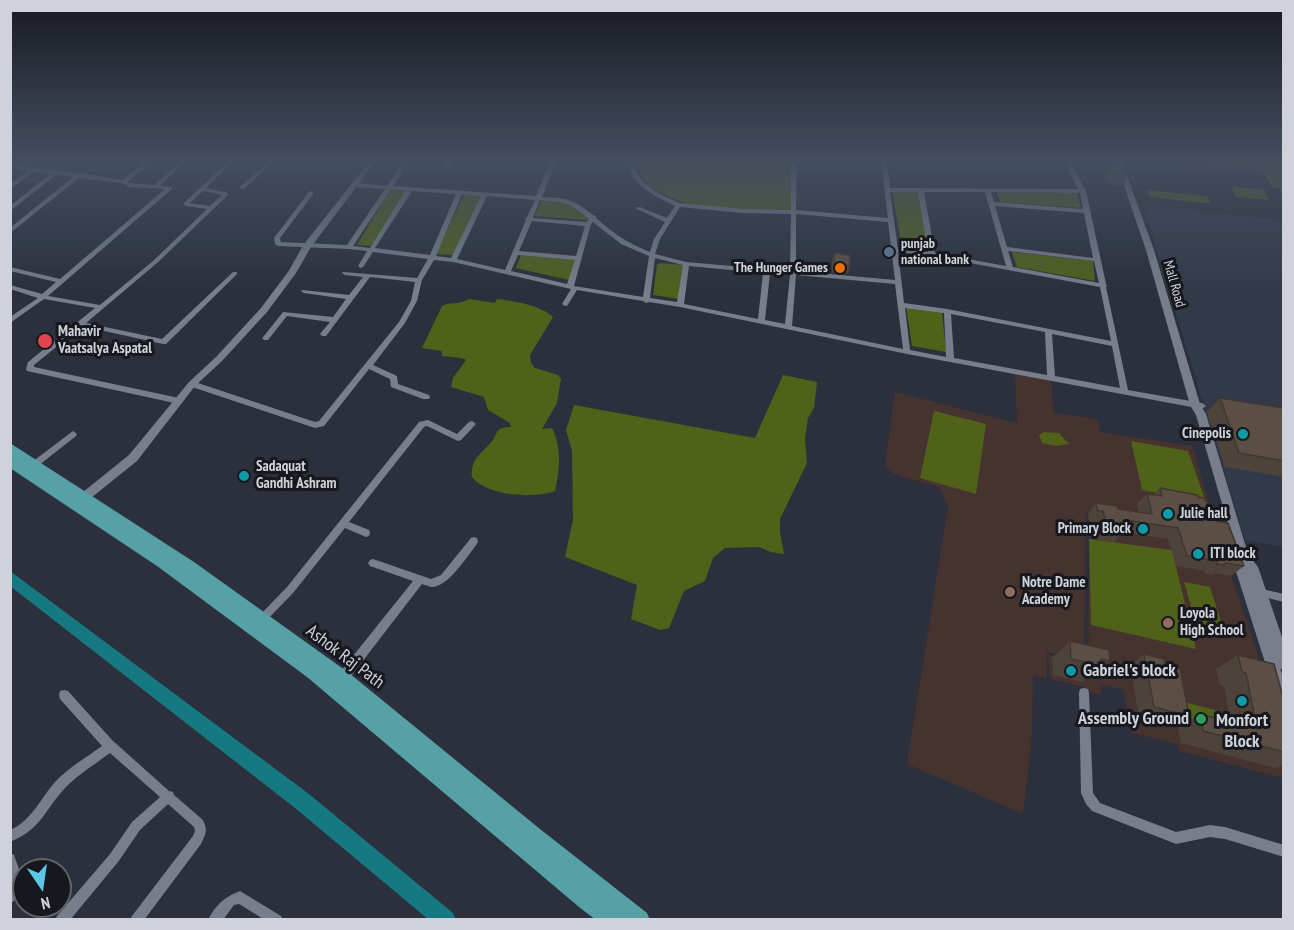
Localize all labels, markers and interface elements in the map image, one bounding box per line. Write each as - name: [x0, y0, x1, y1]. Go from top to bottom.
- place label: punjab national bank: [901, 236, 969, 268]
- marker: punjab national bank: [882, 245, 896, 259]
- street label: Mall Road: [1159, 259, 1189, 309]
- place label: The Hunger Games: [734, 260, 828, 276]
- marker: The Hunger Games: [833, 261, 847, 275]
- place label: Mahavir Vaatsalya Aspatal: [58, 323, 152, 358]
- marker: Mahavir Vaatsalya Aspatal: [36, 332, 54, 350]
- place label: Cinepolis: [1182, 425, 1231, 443]
- marker: Cinepolis: [1236, 427, 1250, 441]
- place label: Sadaquat Gandhi Ashram: [256, 458, 336, 493]
- marker: Sadaquat Gandhi Ashram: [237, 469, 251, 483]
- place label: Julie hall: [1180, 505, 1228, 523]
- marker: Julie hall: [1161, 507, 1175, 521]
- place label: Primary Block: [1058, 520, 1131, 538]
- marker: Primary Block: [1136, 522, 1150, 536]
- place label: ITI block: [1210, 545, 1256, 563]
- marker: ITI block: [1191, 547, 1205, 561]
- place label: Notre Dame Academy: [1022, 574, 1086, 609]
- marker: Notre Dame Academy: [1003, 585, 1017, 599]
- place label: Loyola High School: [1180, 605, 1243, 640]
- marker: Loyola High School: [1161, 616, 1175, 630]
- street label: Ashok Raj Path: [302, 621, 388, 693]
- place label: Gabriel's block: [1083, 660, 1176, 682]
- marker: Gabriel's block: [1064, 664, 1078, 678]
- marker: Monfort Block: [1235, 694, 1249, 708]
- place label: Assembly Ground: [1078, 708, 1189, 730]
- place label: Monfort Block: [1216, 710, 1268, 752]
- marker: Assembly Ground: [1194, 712, 1208, 726]
- north arrow: [12, 858, 72, 918]
- text: N: [39, 893, 52, 914]

